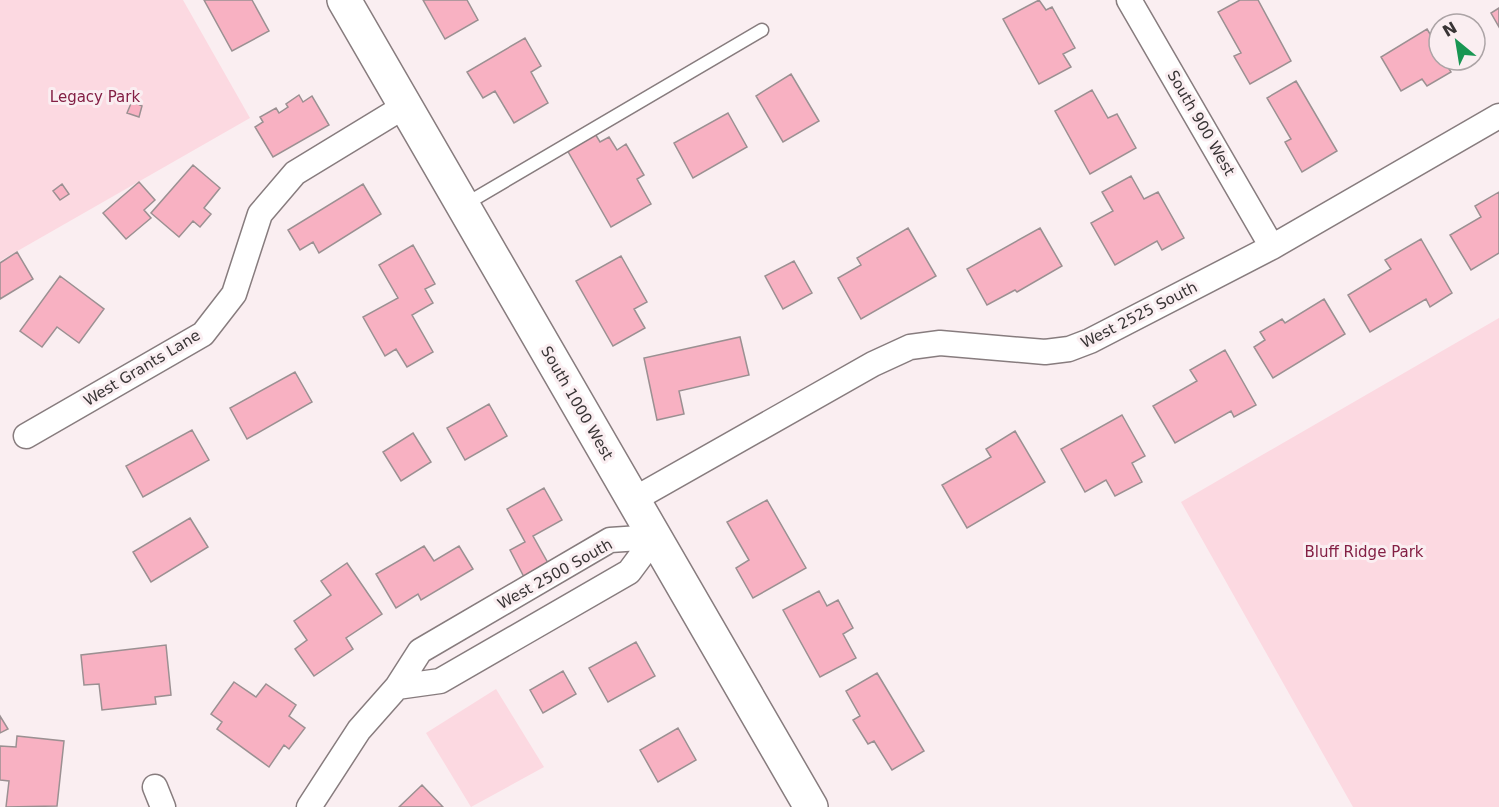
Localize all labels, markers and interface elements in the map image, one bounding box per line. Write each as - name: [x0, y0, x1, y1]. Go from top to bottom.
- north arrow: [1427, 12, 1487, 72]
- text: N: [1439, 18, 1460, 41]
- street label: South 900 West: [1164, 67, 1239, 179]
- park label: Legacy Park: [50, 88, 140, 106]
- street label: West 2525 South: [1078, 278, 1200, 352]
- street label: West Grants Lane: [80, 326, 204, 410]
- street label: South 1000 West: [537, 343, 617, 463]
- street label: West 2500 South: [495, 535, 615, 613]
- park label: Bluff Ridge Park: [1304, 543, 1424, 561]

